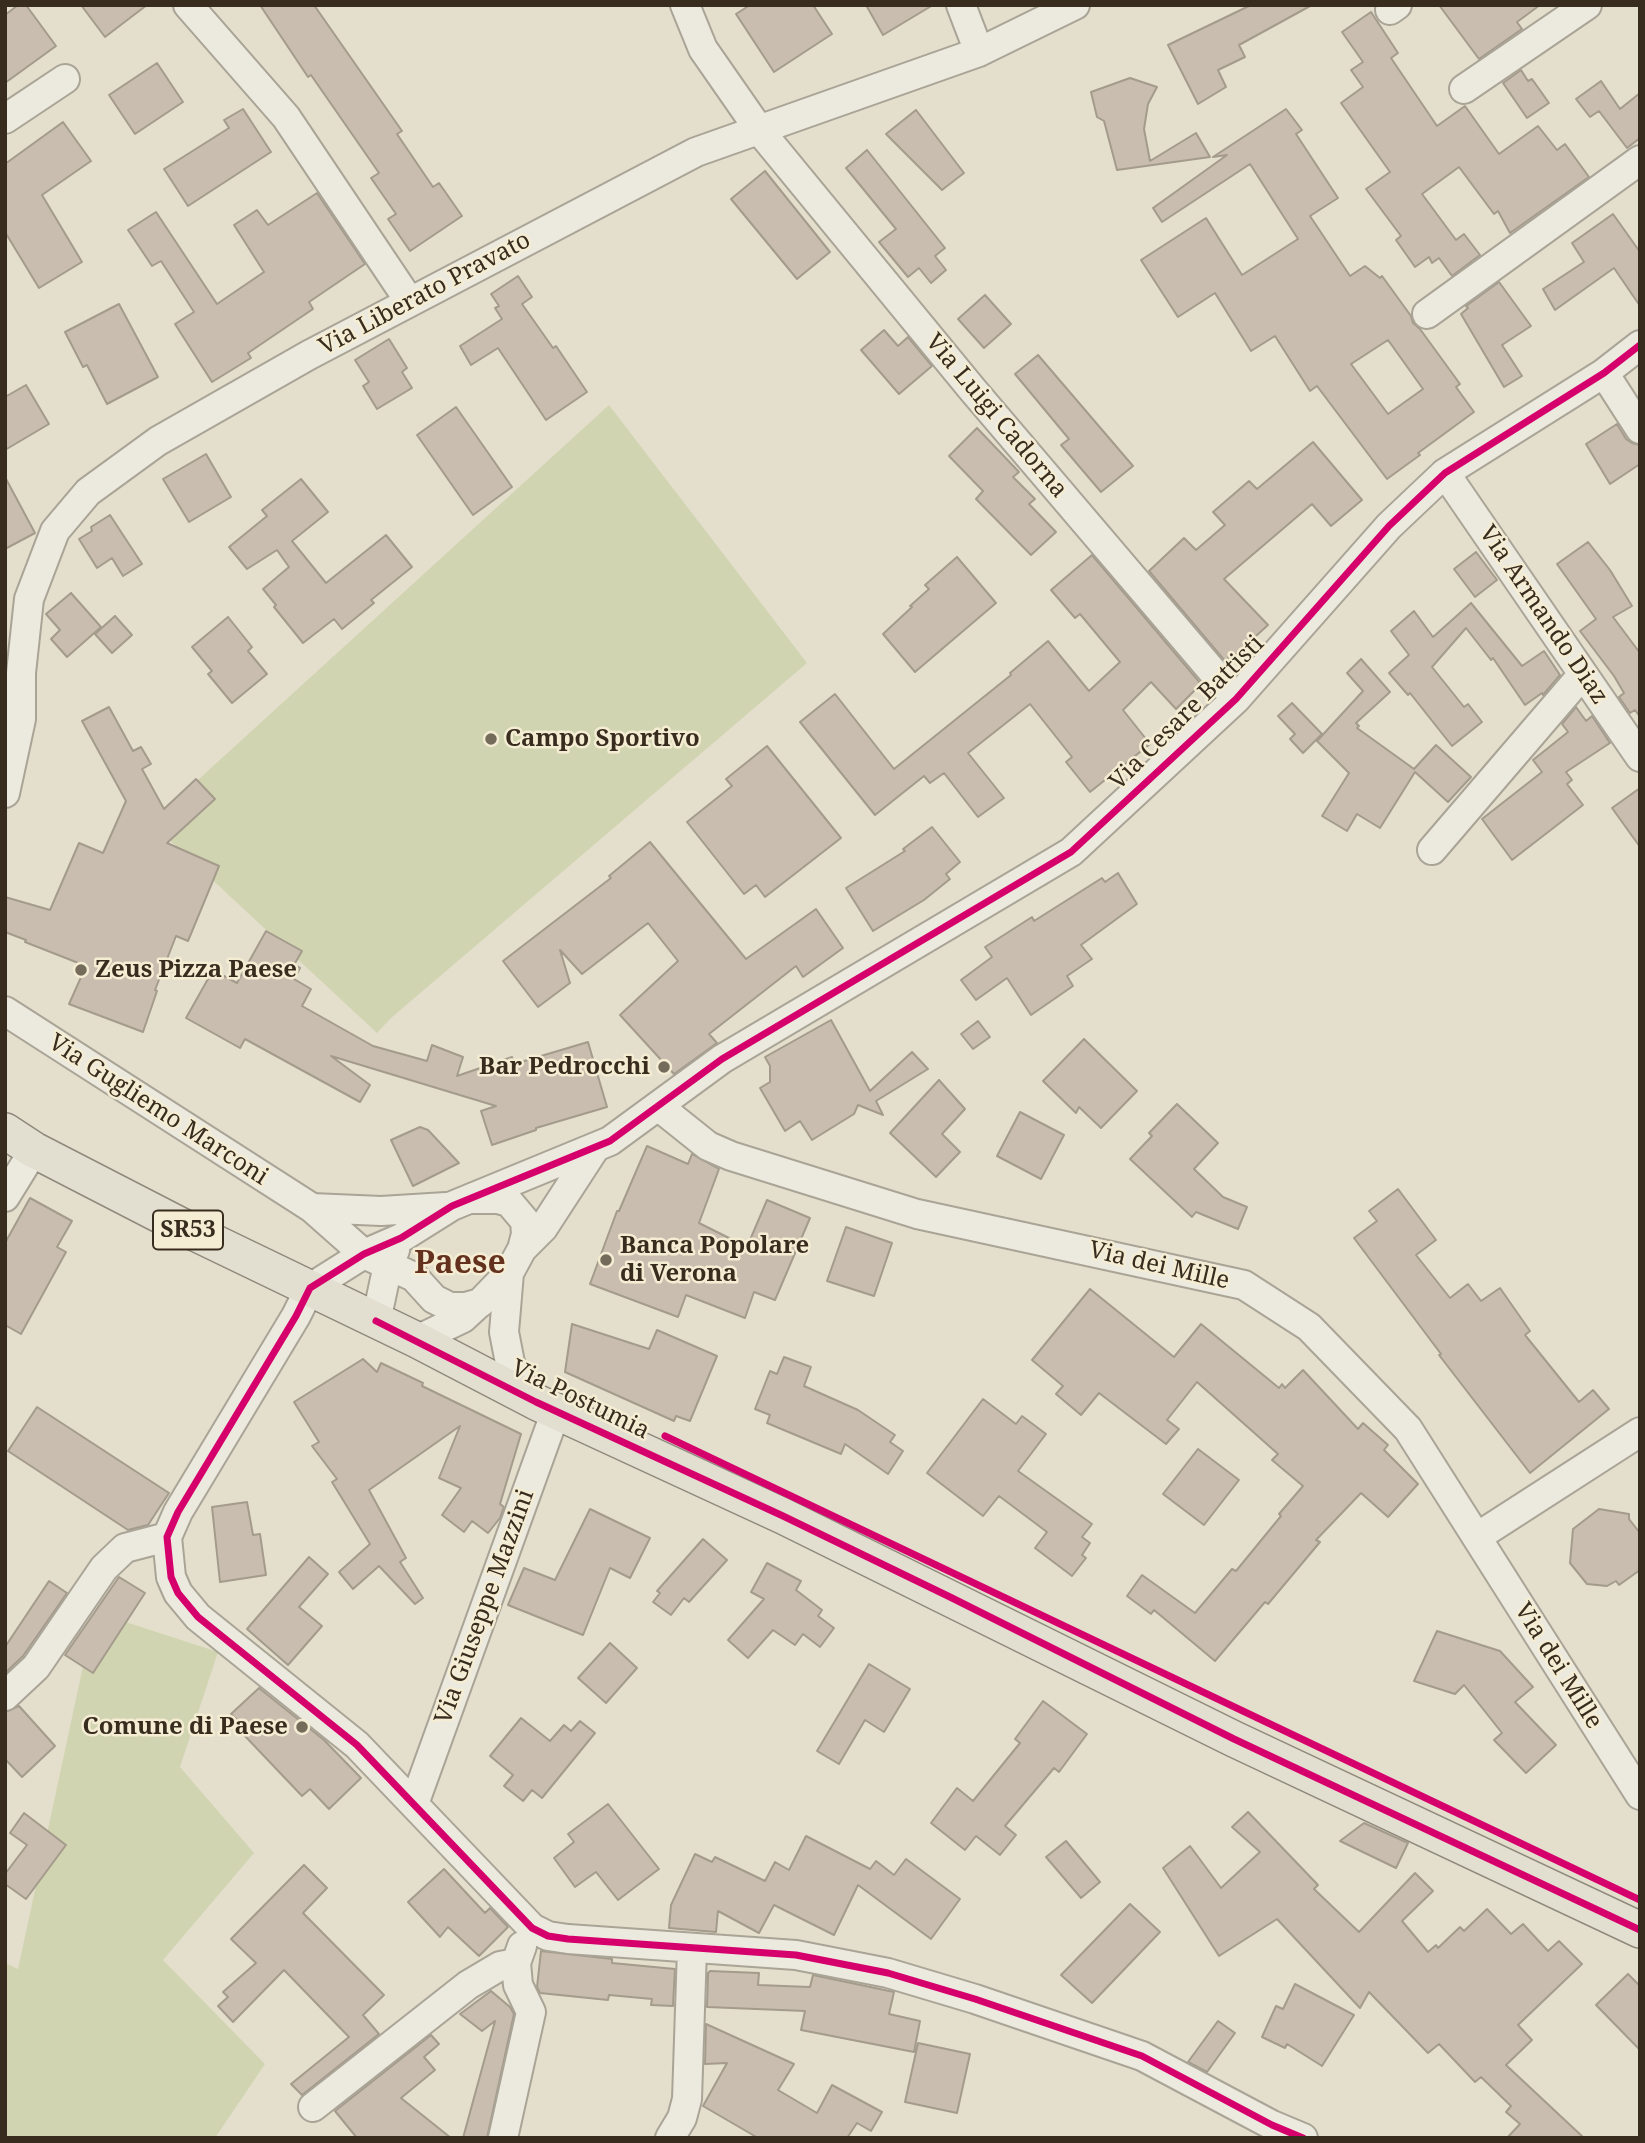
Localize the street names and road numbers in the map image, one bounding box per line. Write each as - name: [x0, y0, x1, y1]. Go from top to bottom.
- street label: Via Liberato Pravato: [314, 226, 536, 362]
- street label: Via Luigi Cadorna: [919, 328, 1073, 504]
- street label: Via Armando Diaz: [1473, 520, 1613, 710]
- street label: Via Cesare Battisti: [1104, 630, 1270, 796]
- street label: Via Gugliemo Marconi: [43, 1028, 273, 1192]
- road number: SR53: [153, 1210, 223, 1250]
- street label: Via dei Mille: [1086, 1236, 1232, 1296]
- street label: Via Postumia: [506, 1354, 654, 1446]
- street label: Via Giuseppe Mazzini: [429, 1486, 541, 1728]
- street label: Via dei Mille: [1508, 1598, 1608, 1734]

